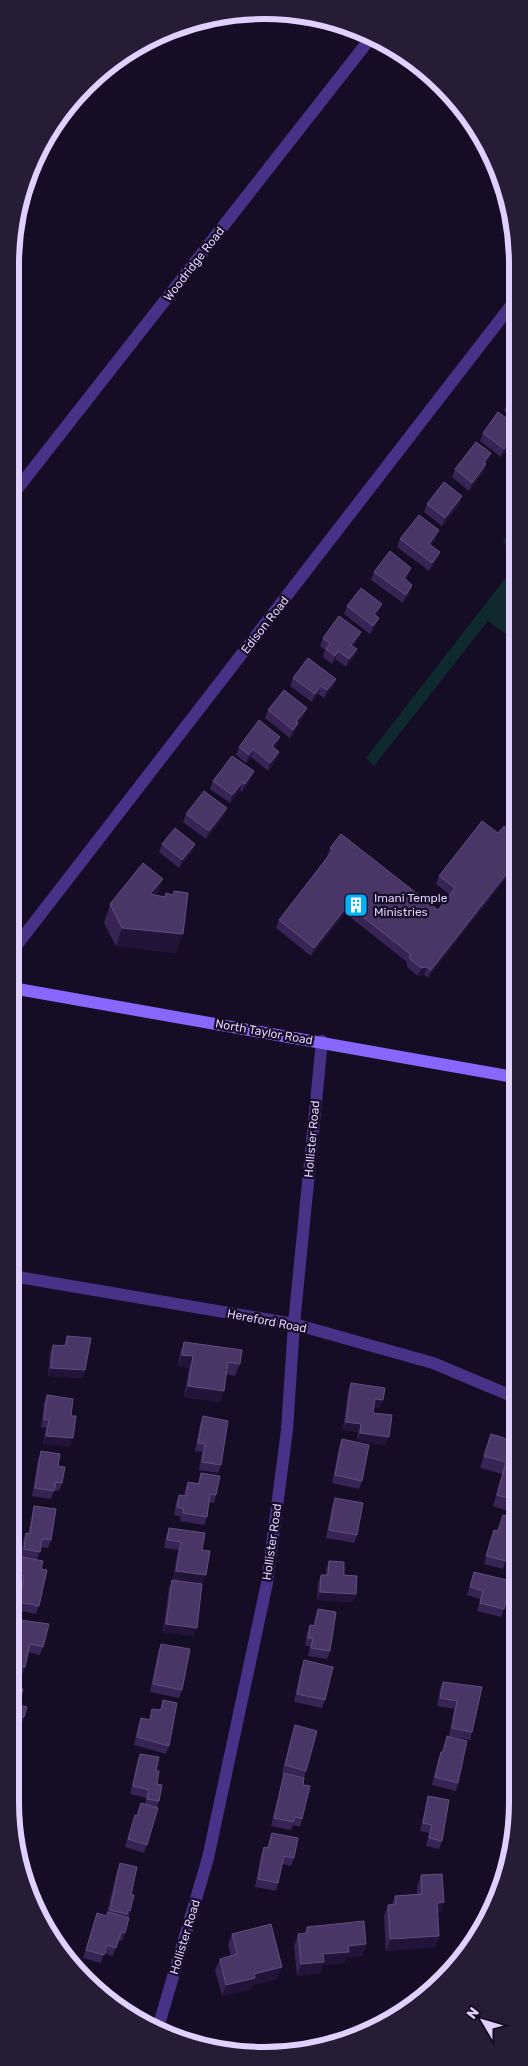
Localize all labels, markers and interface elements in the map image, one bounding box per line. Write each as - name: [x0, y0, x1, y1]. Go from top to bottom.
- street label: Woodridge Road: [161, 224, 227, 304]
- street label: Edison Road: [238, 594, 292, 656]
- place label: Imani Temple Ministries: [374, 891, 448, 919]
- building icon: Imani Temple Ministries: [343, 892, 369, 918]
- street label: North Taylor Road: [214, 1017, 314, 1047]
- street label: Hollister Road: [302, 1100, 322, 1178]
- street label: Hereford Road: [226, 1306, 308, 1336]
- street label: Hollister Road: [260, 1503, 284, 1581]
- street label: Hollister Road: [167, 1898, 203, 1976]
- north arrow: [458, 1996, 508, 2046]
- text: N: [463, 2004, 483, 2023]

